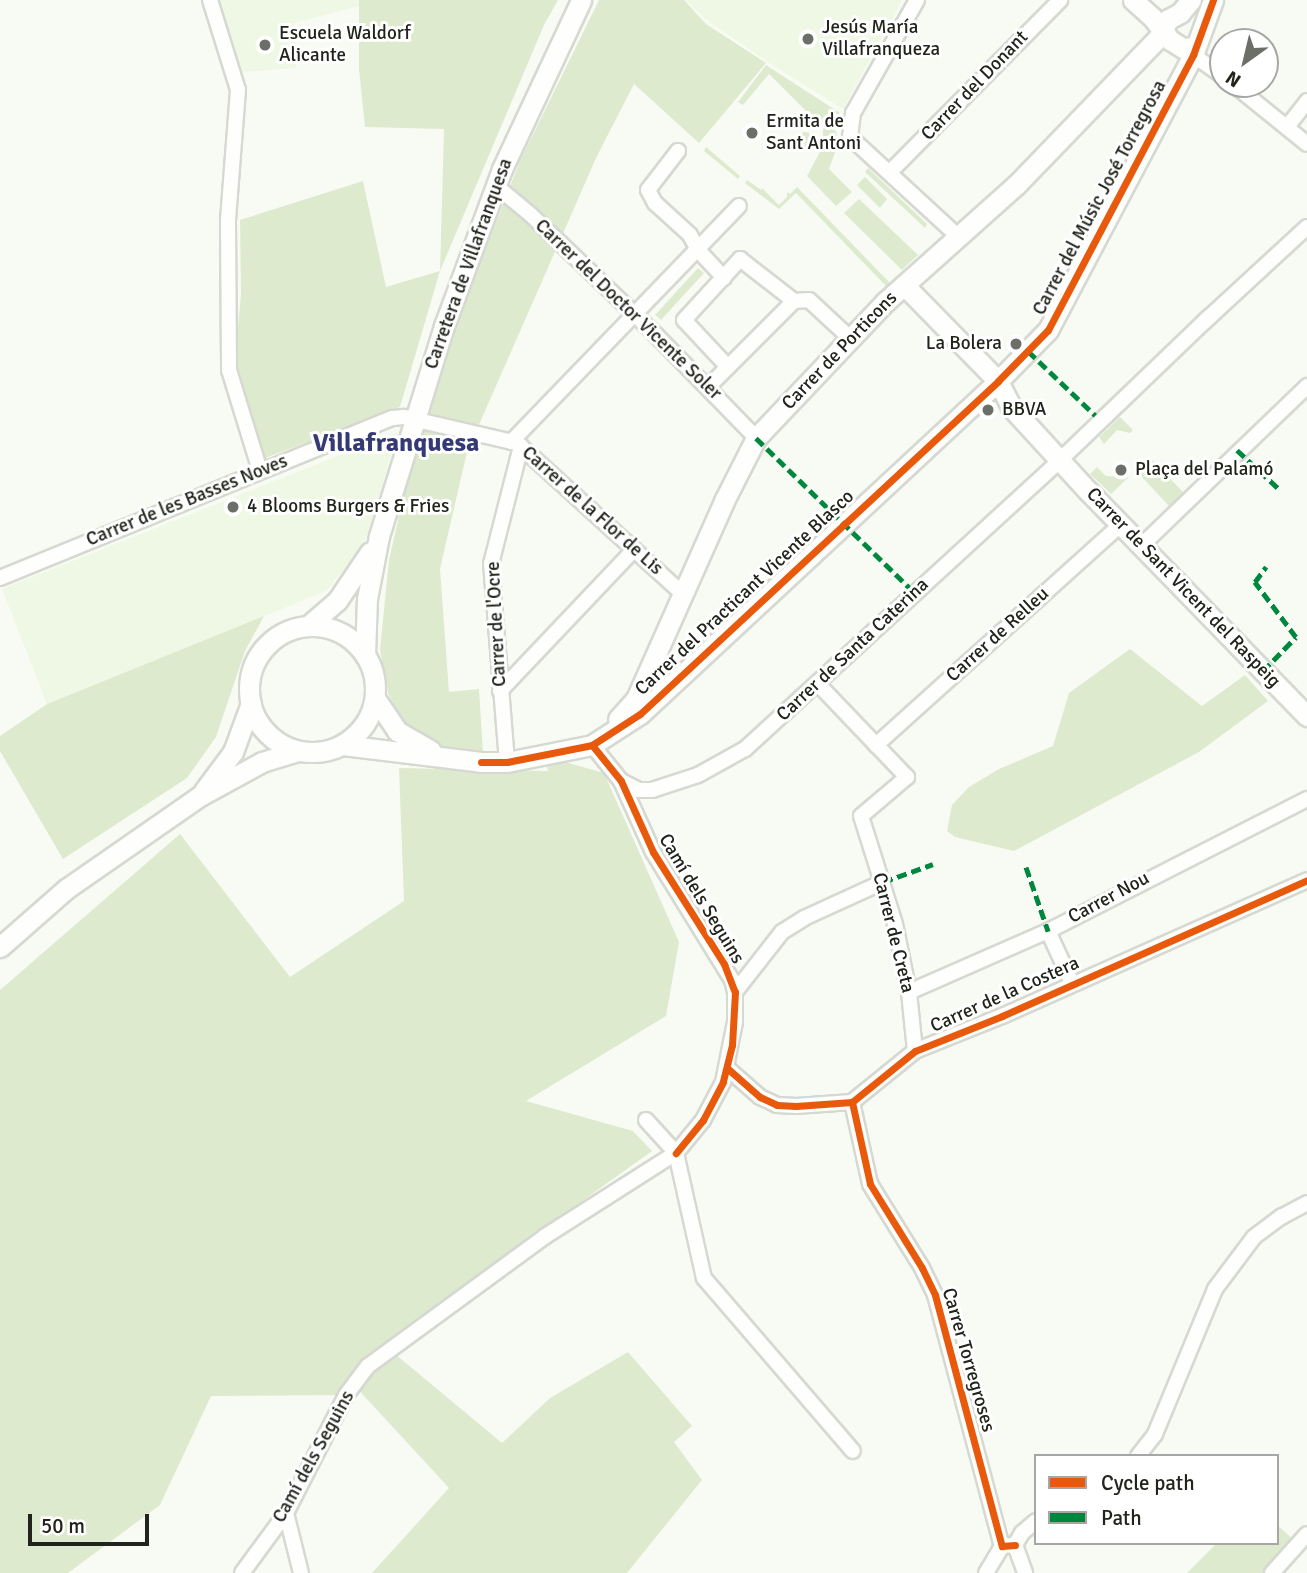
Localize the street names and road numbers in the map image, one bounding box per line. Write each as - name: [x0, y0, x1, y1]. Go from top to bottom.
- street label: Carrer del Donant: [917, 26, 1033, 146]
- street label: Carrer del Músic José Torregrosa: [1028, 77, 1172, 319]
- street label: Carretera de Villafranquesa: [420, 156, 518, 372]
- street label: Carrer del Doctor Vicente Soler: [530, 215, 726, 405]
- street label: Carrer de Porticons: [778, 287, 902, 415]
- street label: Carrer de la Flor de Lis: [517, 442, 667, 580]
- street label: Carrer de les Basses Noves: [83, 450, 291, 552]
- street label: Carrer de Sant Vicent del Raspeig: [1081, 483, 1285, 693]
- street label: Carrer del Practicant Vicente Blasco: [631, 485, 859, 701]
- street label: Carrer de l'Ocre: [482, 561, 512, 687]
- street label: Carrer de Santa Caterina: [772, 574, 934, 726]
- street label: Carrer de Relleu: [942, 583, 1054, 687]
- street label: Camí dels Seguins: [653, 830, 749, 968]
- street label: Carrer Nou: [1065, 867, 1153, 929]
- street label: Carrer de Creta: [867, 871, 919, 995]
- street label: Carrer de la Costera: [927, 952, 1083, 1038]
- street label: Carrer Torregroses: [937, 1285, 999, 1435]
- street label: Camí dels Seguins: [268, 1387, 360, 1527]

